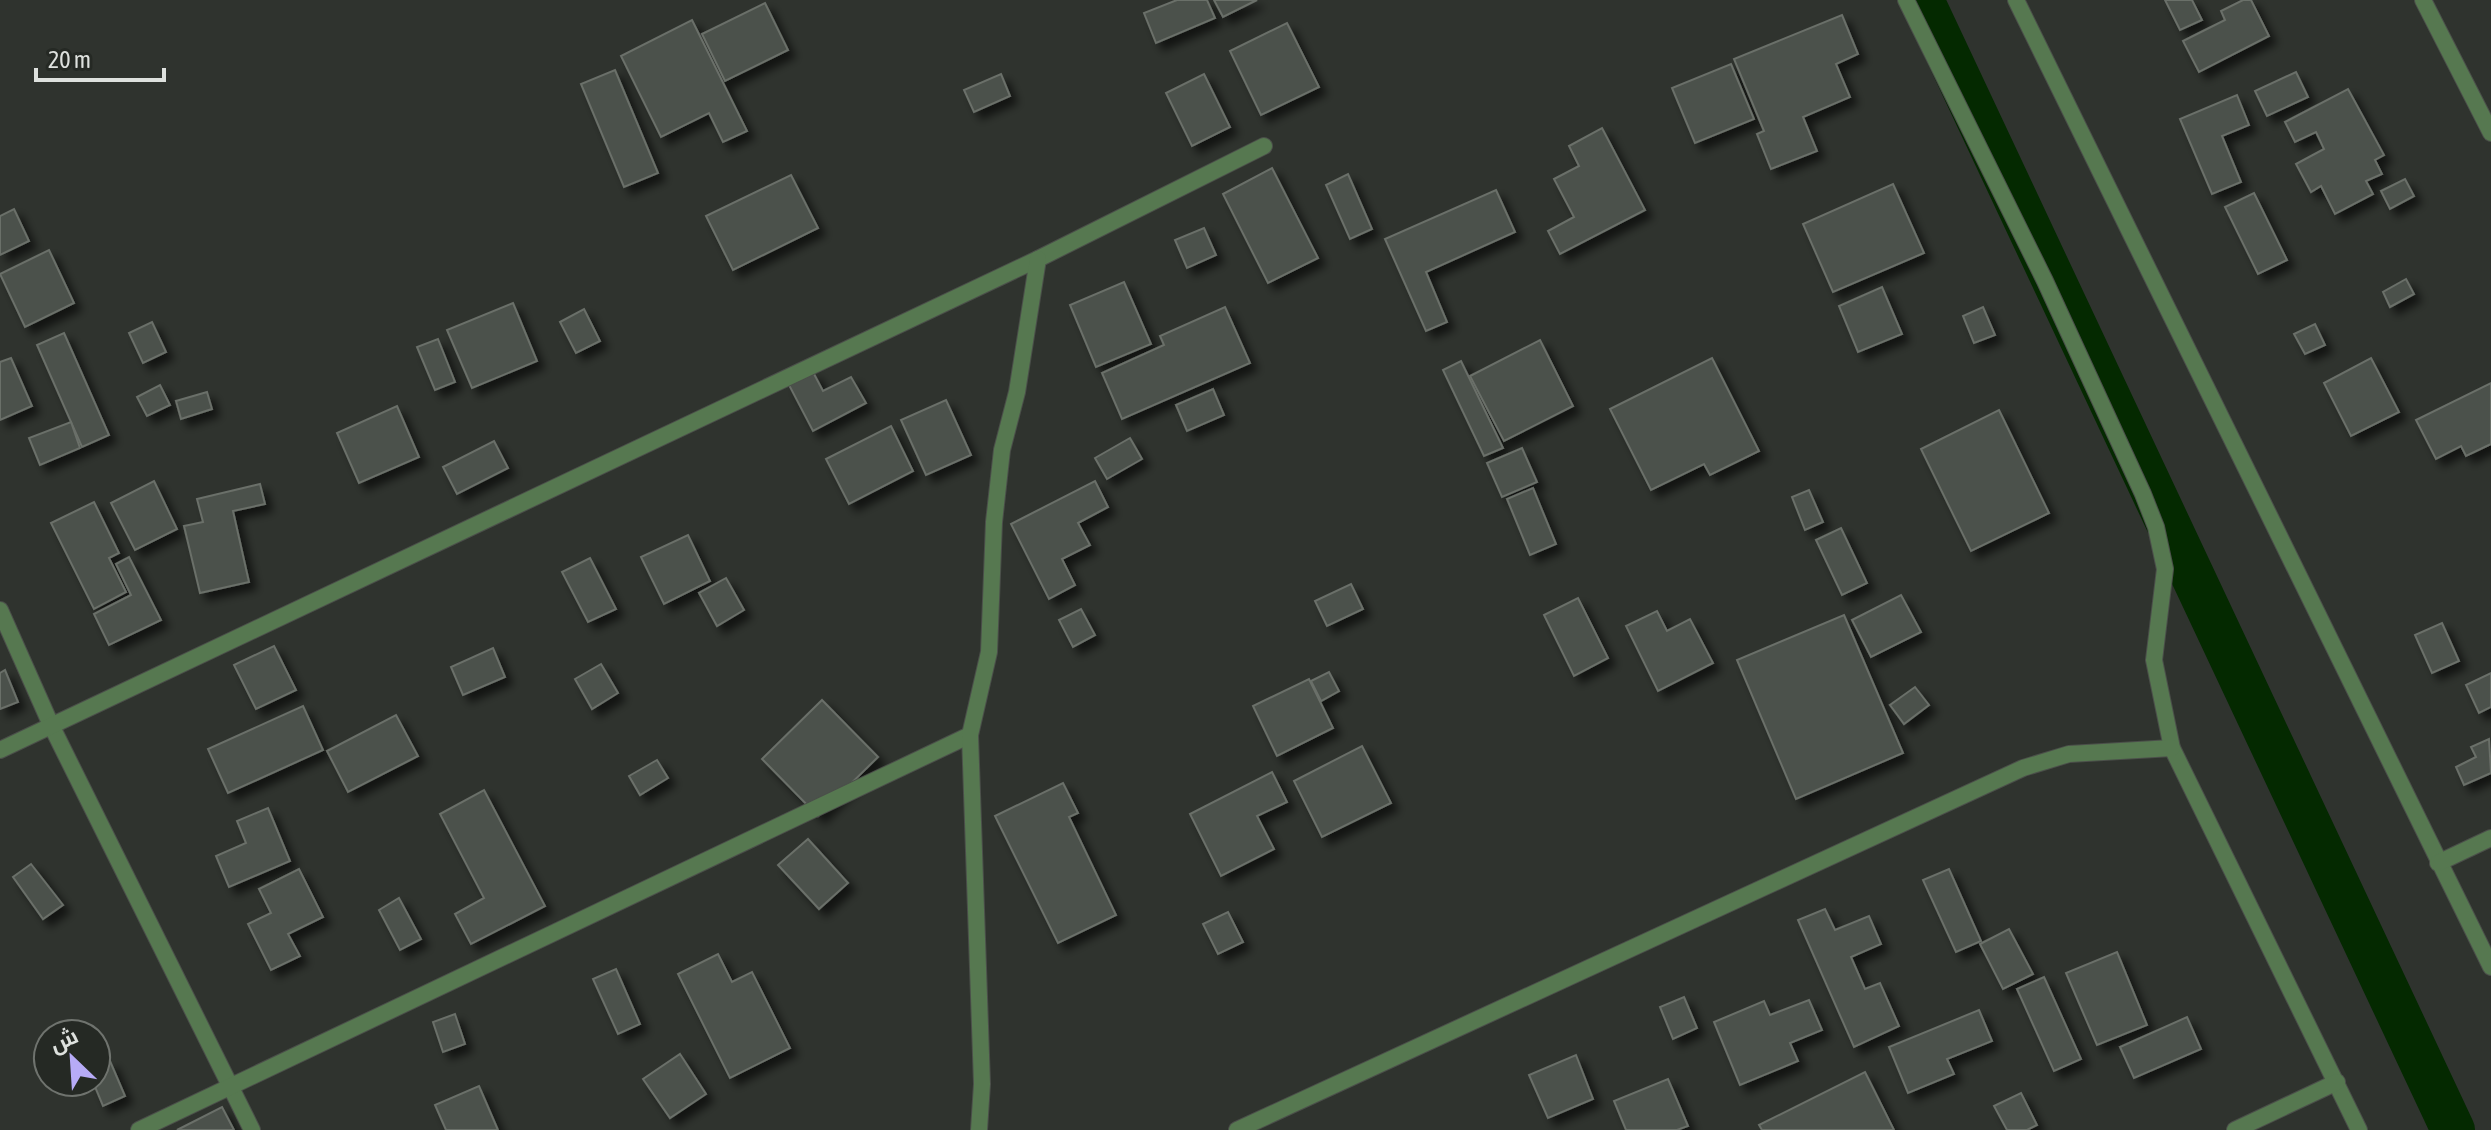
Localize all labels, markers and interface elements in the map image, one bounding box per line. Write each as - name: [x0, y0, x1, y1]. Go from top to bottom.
- scale bar: [36, 32, 164, 82]
- text: 20 m: [48, 46, 91, 73]
- north arrow: [32, 1018, 112, 1098]
- text: ش: [45, 1022, 82, 1059]

